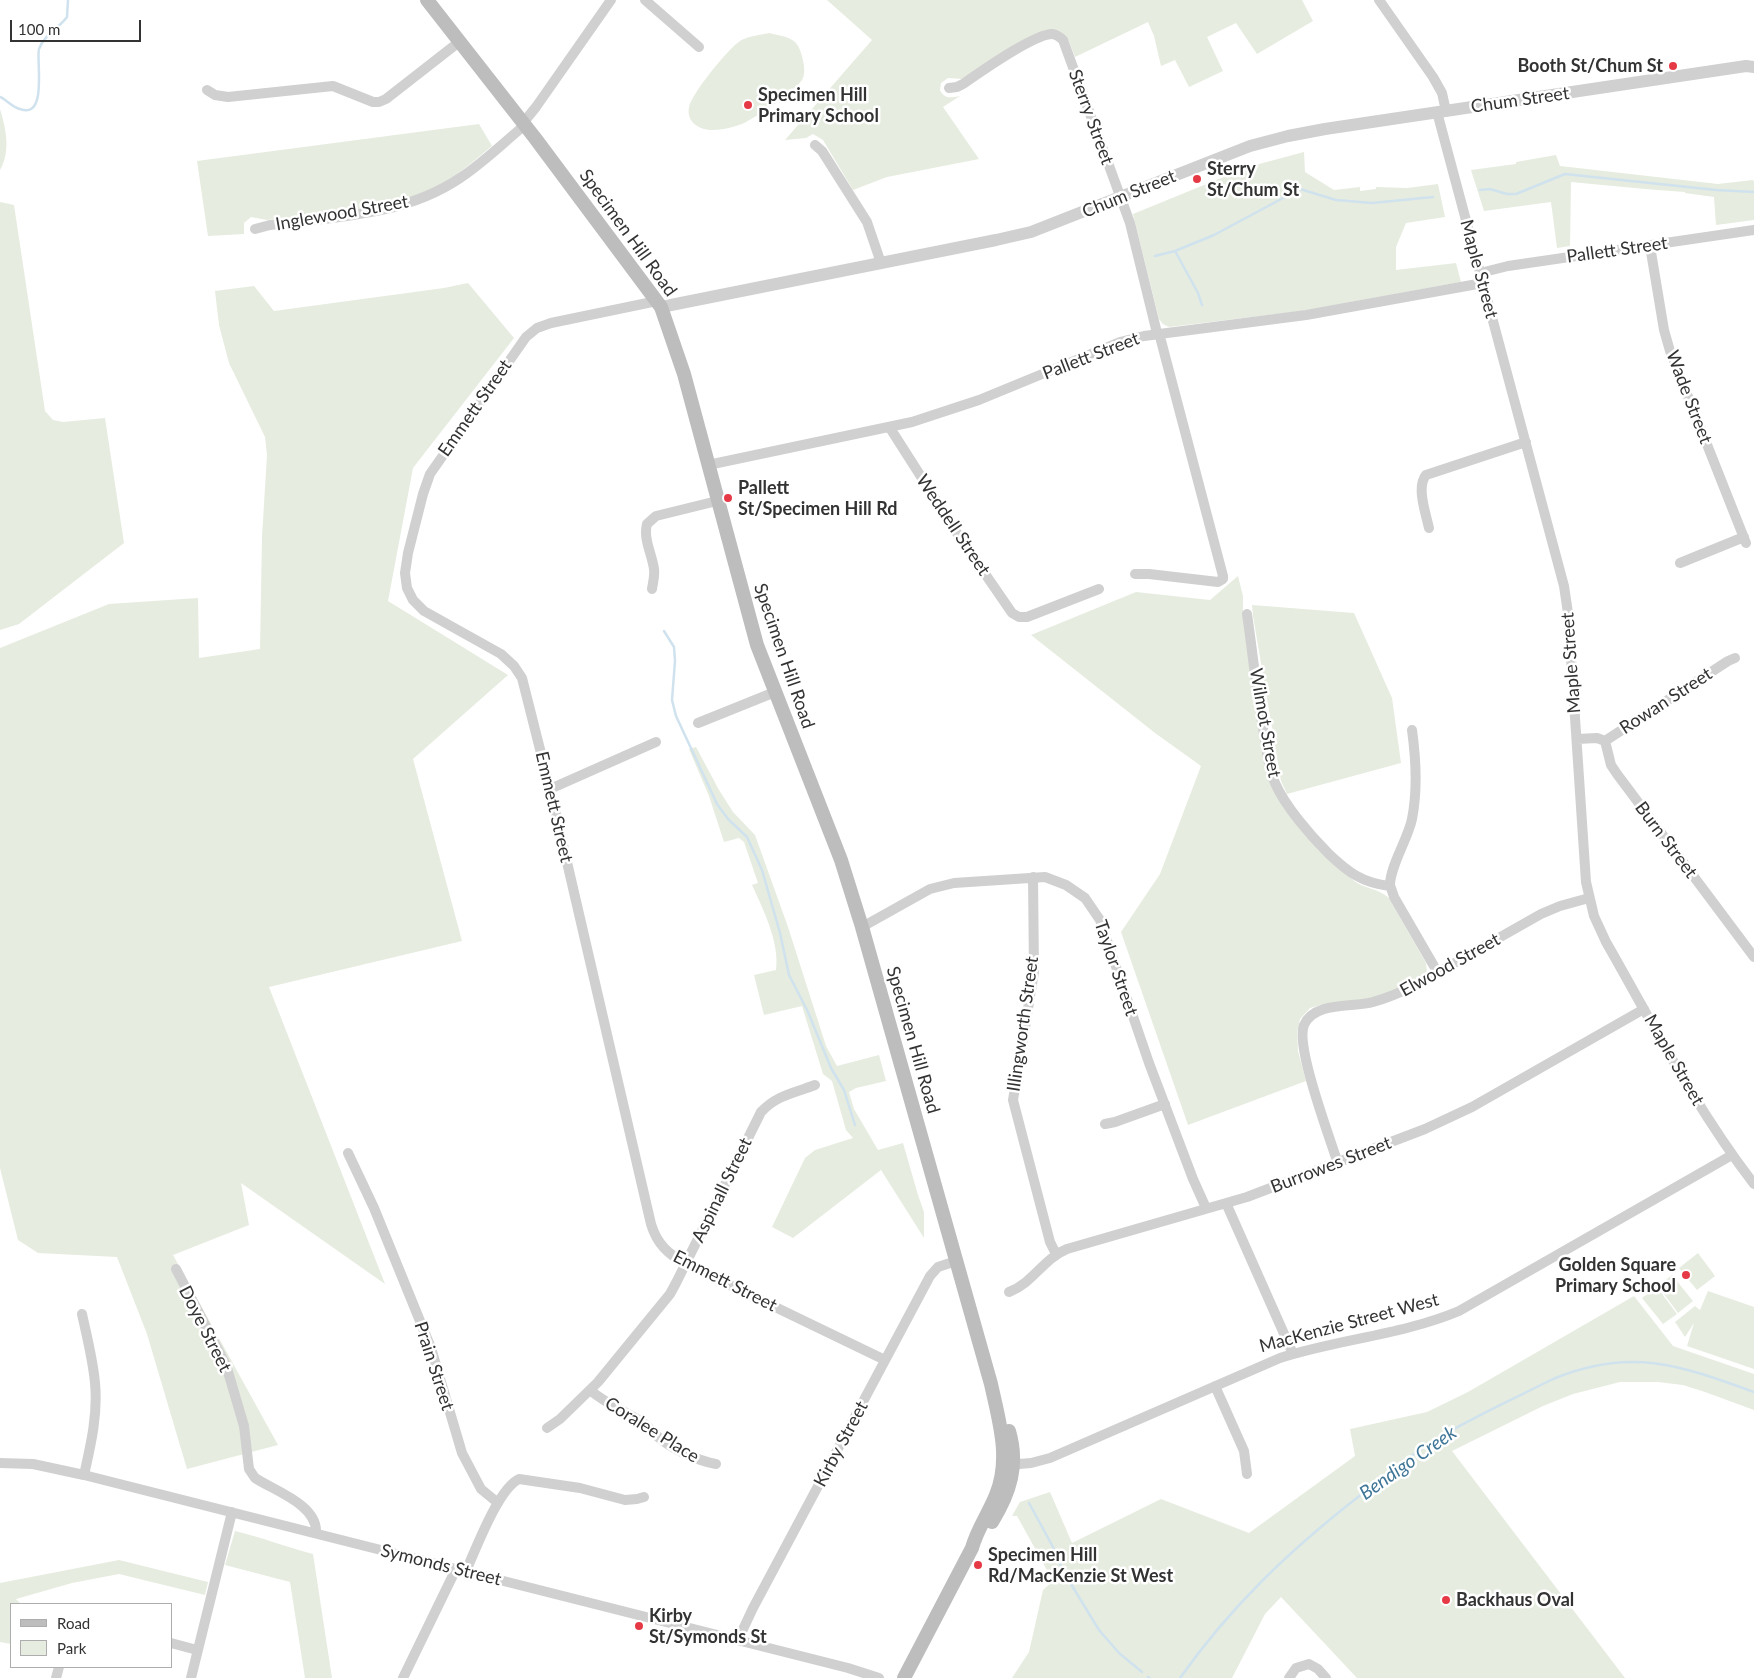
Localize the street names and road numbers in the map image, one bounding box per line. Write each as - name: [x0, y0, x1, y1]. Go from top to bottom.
- street label: Sterry Street: [1064, 66, 1118, 168]
- street label: Chum Street: [1470, 82, 1570, 118]
- street label: Specimen Hill Road: [575, 165, 681, 301]
- street label: Chum Street: [1079, 165, 1179, 223]
- street label: Inglewood Street: [274, 191, 410, 235]
- street label: Maple Street: [1455, 217, 1503, 321]
- street label: Pallett Street: [1565, 232, 1669, 268]
- street label: Pallett Street: [1040, 328, 1142, 384]
- street label: Wade Street: [1661, 347, 1717, 447]
- street label: Emmett Street: [434, 355, 516, 461]
- street label: Weddell Street: [911, 470, 995, 580]
- street label: Specimen Hill Road: [749, 581, 819, 731]
- street label: Maple Street: [1557, 612, 1585, 714]
- street label: Rowan Street: [1616, 663, 1716, 739]
- street label: Wilmot Street: [1245, 667, 1285, 779]
- street label: Emmett Street: [531, 749, 577, 865]
- street label: Burn Street: [1630, 798, 1702, 882]
- street label: Taylor Street: [1090, 917, 1142, 1019]
- street label: Elwood Street: [1396, 929, 1504, 1001]
- street label: Illingworth Street: [1003, 955, 1043, 1093]
- street label: Specimen Hill Road: [882, 964, 944, 1116]
- street label: Maple Street: [1639, 1011, 1709, 1109]
- street label: Burrowes Street: [1268, 1132, 1394, 1198]
- street label: Aspinall Street: [687, 1134, 757, 1246]
- street label: Emmett Street: [670, 1246, 780, 1316]
- street label: Doye Street: [174, 1282, 236, 1376]
- street label: MacKenzie Street West: [1257, 1289, 1441, 1357]
- street label: Prain Street: [409, 1319, 459, 1413]
- street label: Coralee Place: [601, 1392, 703, 1468]
- street label: Kirby Street: [809, 1397, 873, 1491]
- street label: Symonds Street: [378, 1540, 504, 1590]

